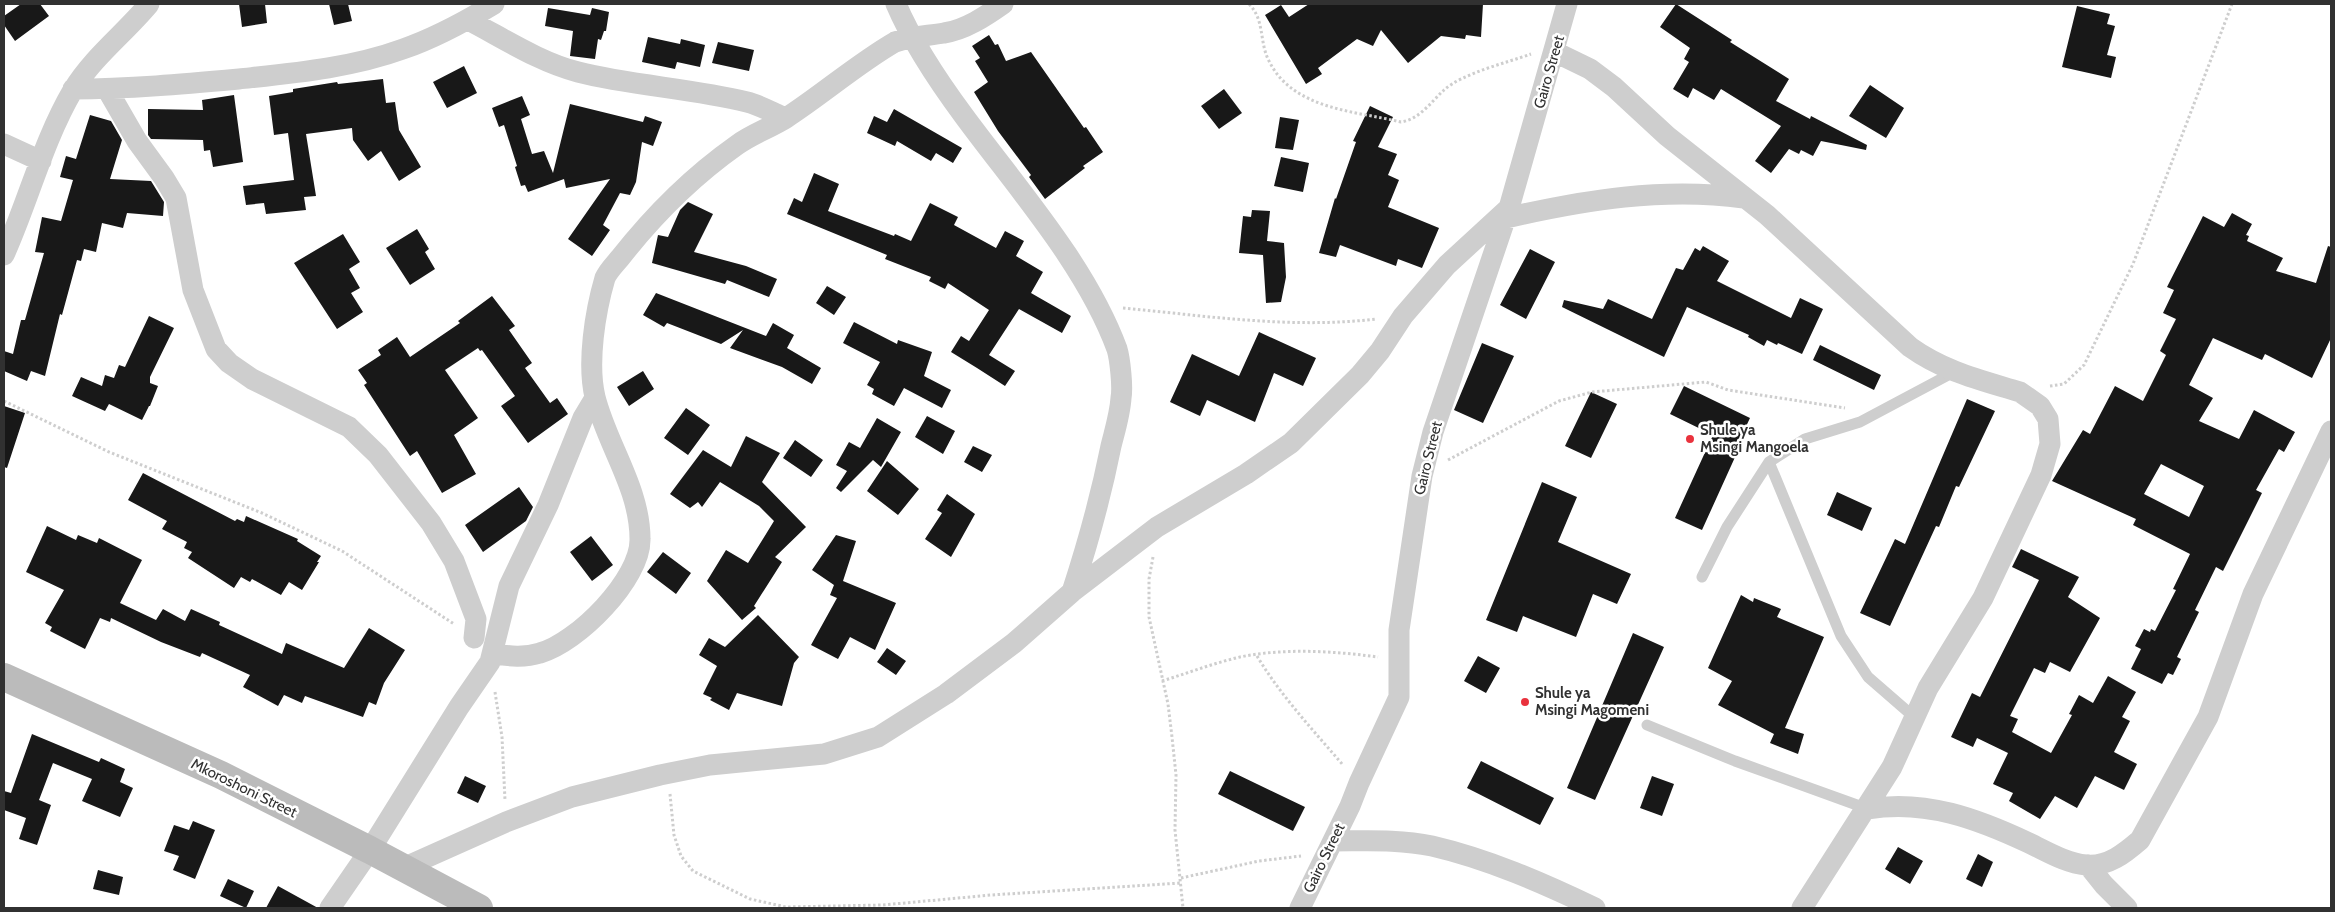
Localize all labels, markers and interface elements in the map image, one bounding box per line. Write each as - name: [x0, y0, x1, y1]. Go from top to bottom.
- street label: Gairo Street: [1530, 33, 1568, 111]
- street label: Gairo Street: [1410, 419, 1446, 497]
- place label: Shule ya Msingi Mangoela: [1700, 421, 1809, 456]
- marker: Shule ya Msingi Mangoela: [1684, 433, 1696, 445]
- place label: Shule ya Msingi Magomeni: [1535, 684, 1649, 719]
- marker: Shule ya Msingi Magomeni: [1519, 696, 1531, 708]
- street label: Mkoroshoni Street: [188, 755, 300, 821]
- street label: Gairo Street: [1299, 820, 1349, 896]

